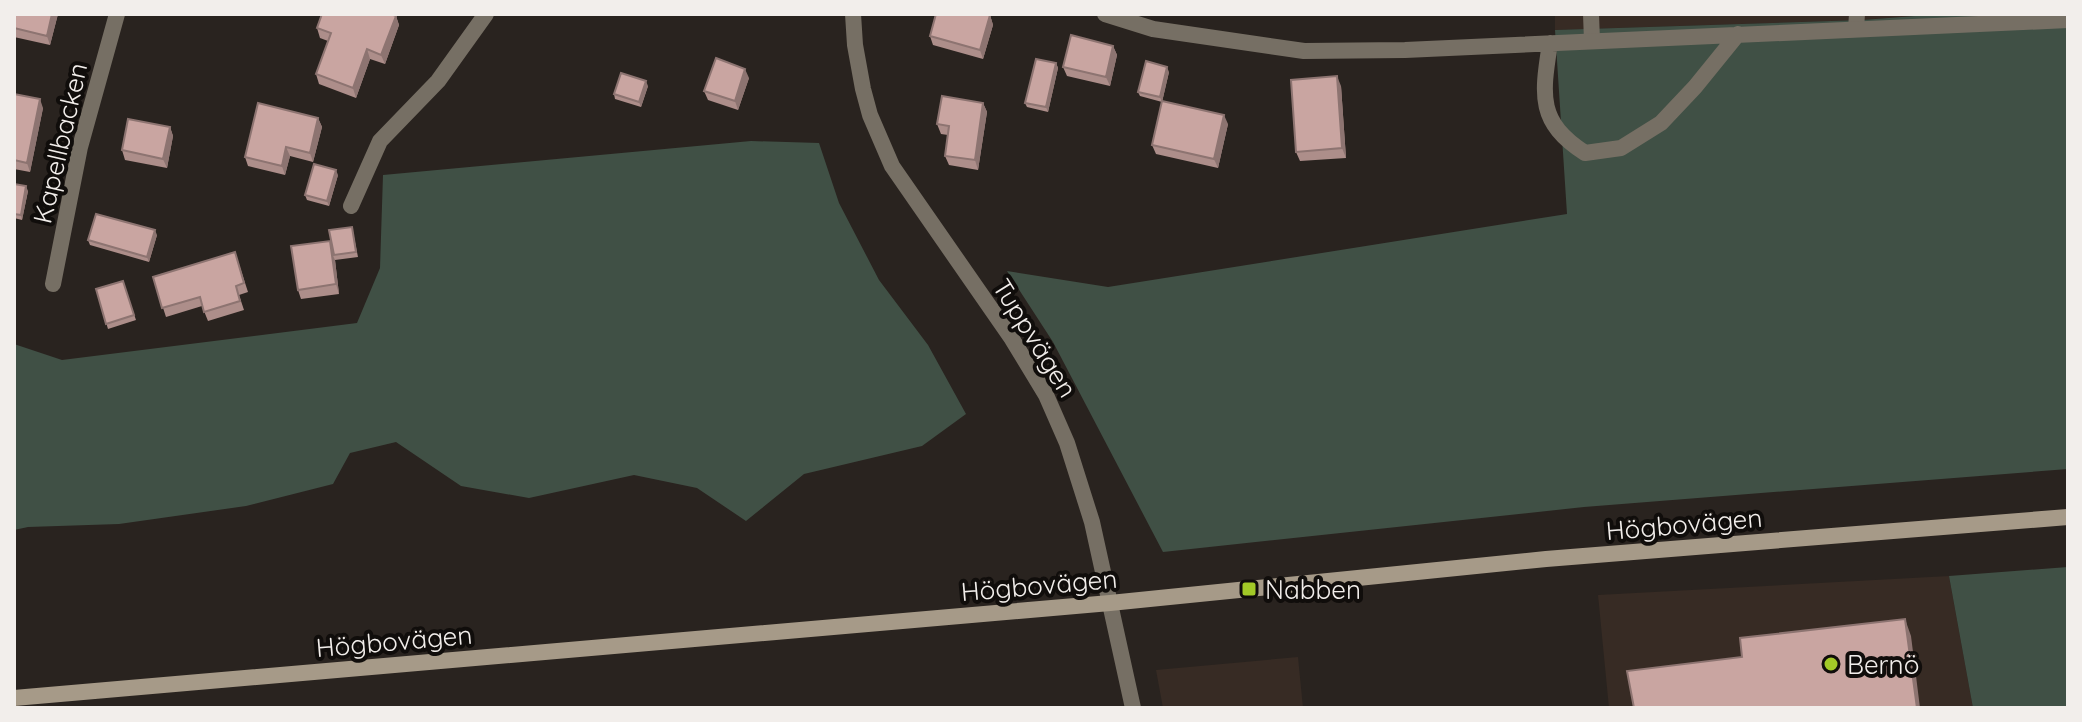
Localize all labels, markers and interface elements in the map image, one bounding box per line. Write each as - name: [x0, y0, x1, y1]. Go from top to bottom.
- street label: Kapellbacken: [26, 60, 94, 226]
- street label: Tuppvägen: [986, 273, 1084, 403]
- street label: Högbovägen: [1604, 501, 1764, 547]
- street label: Högbovägen: [959, 562, 1119, 608]
- place label: Nabben: [1265, 573, 1361, 606]
- marker: Nabben: [1240, 580, 1258, 598]
- street label: Högbovägen: [314, 618, 474, 664]
- place label: Bernö: [1847, 648, 1919, 681]
- marker: Bernö: [1822, 655, 1840, 673]

